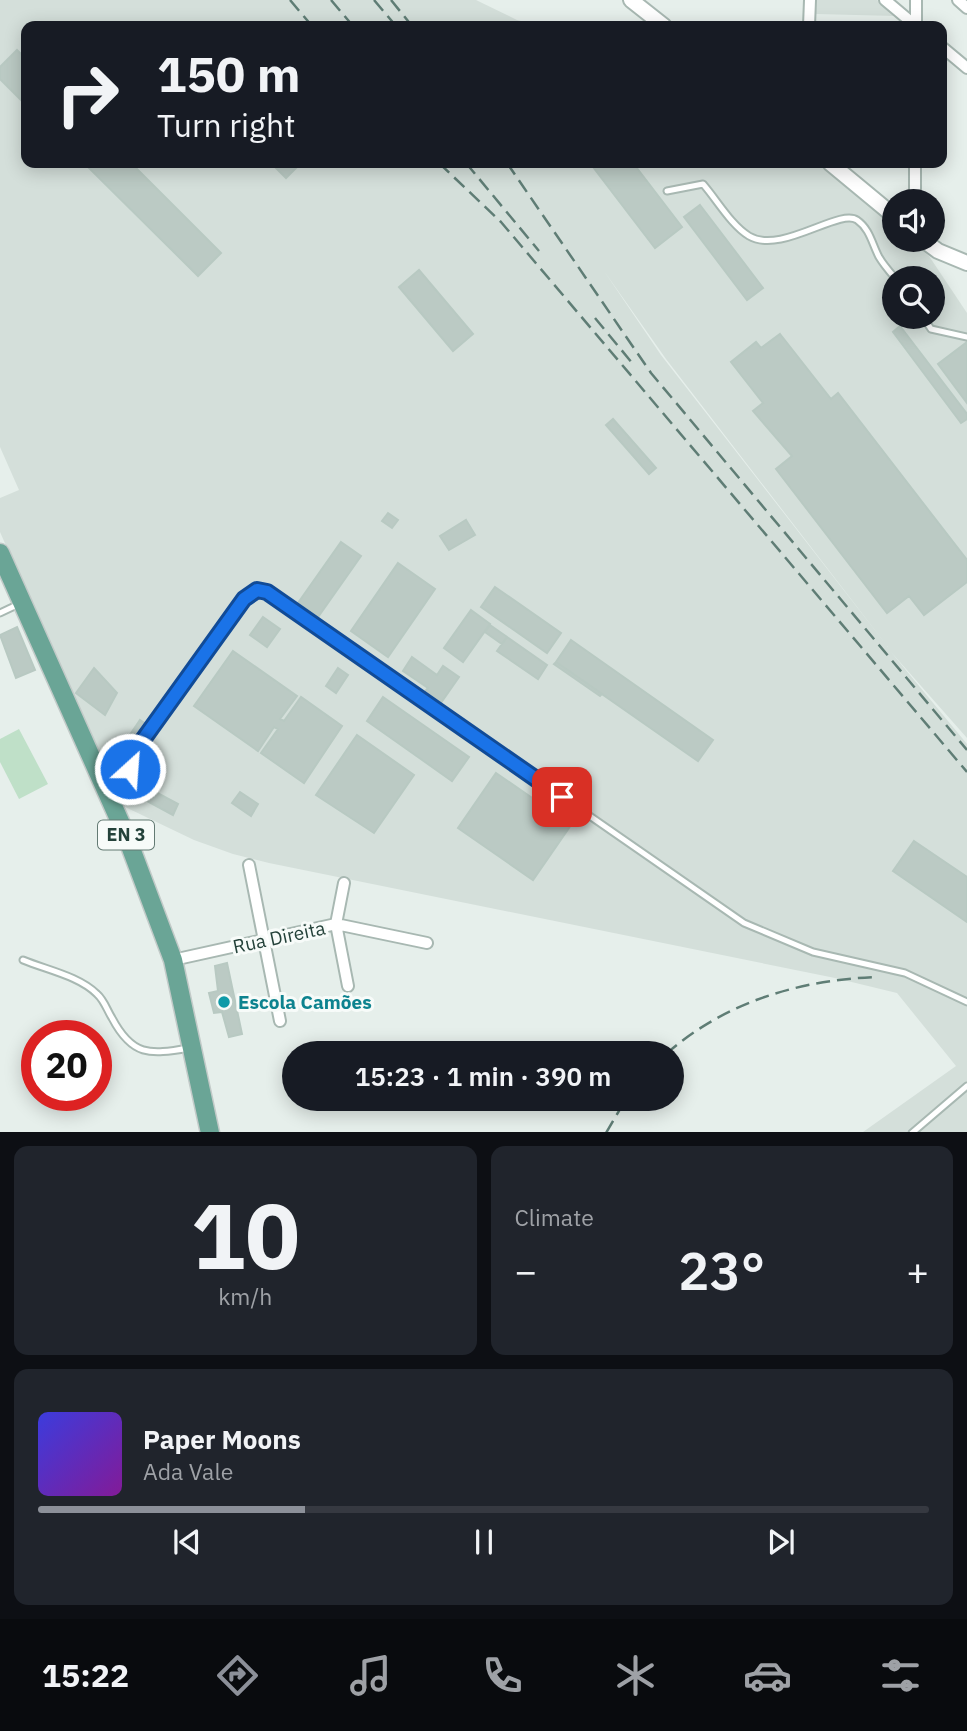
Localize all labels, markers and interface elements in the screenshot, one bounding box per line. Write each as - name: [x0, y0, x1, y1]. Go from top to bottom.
- text: 150 m: [157, 42, 301, 105]
- icon: right: [42, 49, 133, 140]
- text: Turn right: [157, 104, 295, 146]
- map controls: [882, 189, 945, 329]
- button: sound: [882, 189, 945, 252]
- button: search: [882, 266, 945, 329]
- position arrow: [93, 732, 167, 806]
- pin: [532, 767, 592, 827]
- icon: arrive: [543, 778, 581, 816]
- road number: EN 3: [98, 820, 154, 850]
- street label: Rua Direita: [231, 915, 327, 959]
- place label: Escola Camões: [238, 990, 372, 1014]
- marker: Escola Camões: [216, 994, 232, 1010]
- speed limit sign: 20: [21, 1020, 112, 1111]
- text: 15:23 · 1 min · 390 m: [355, 1059, 611, 1093]
- text: 10: [191, 1176, 300, 1294]
- text: Climate: [515, 1202, 594, 1232]
- text: 23°: [678, 1237, 765, 1304]
- text: −: [515, 1246, 537, 1295]
- text: +: [906, 1246, 929, 1295]
- text: km/h: [218, 1281, 272, 1311]
- text: Paper Moons: [143, 1422, 301, 1456]
- text: Ada Vale: [143, 1456, 233, 1486]
- icon: previous: [168, 1523, 206, 1561]
- icon: pause: [465, 1523, 503, 1561]
- icon: next: [762, 1523, 800, 1561]
- icon: directions: [213, 1651, 262, 1700]
- icon: music: [346, 1651, 395, 1700]
- icon: phone: [478, 1651, 527, 1700]
- icon: climate: [611, 1651, 660, 1700]
- icon: car: [743, 1651, 792, 1700]
- icon: filters: [876, 1651, 925, 1700]
- text: 15:22: [42, 1654, 129, 1696]

